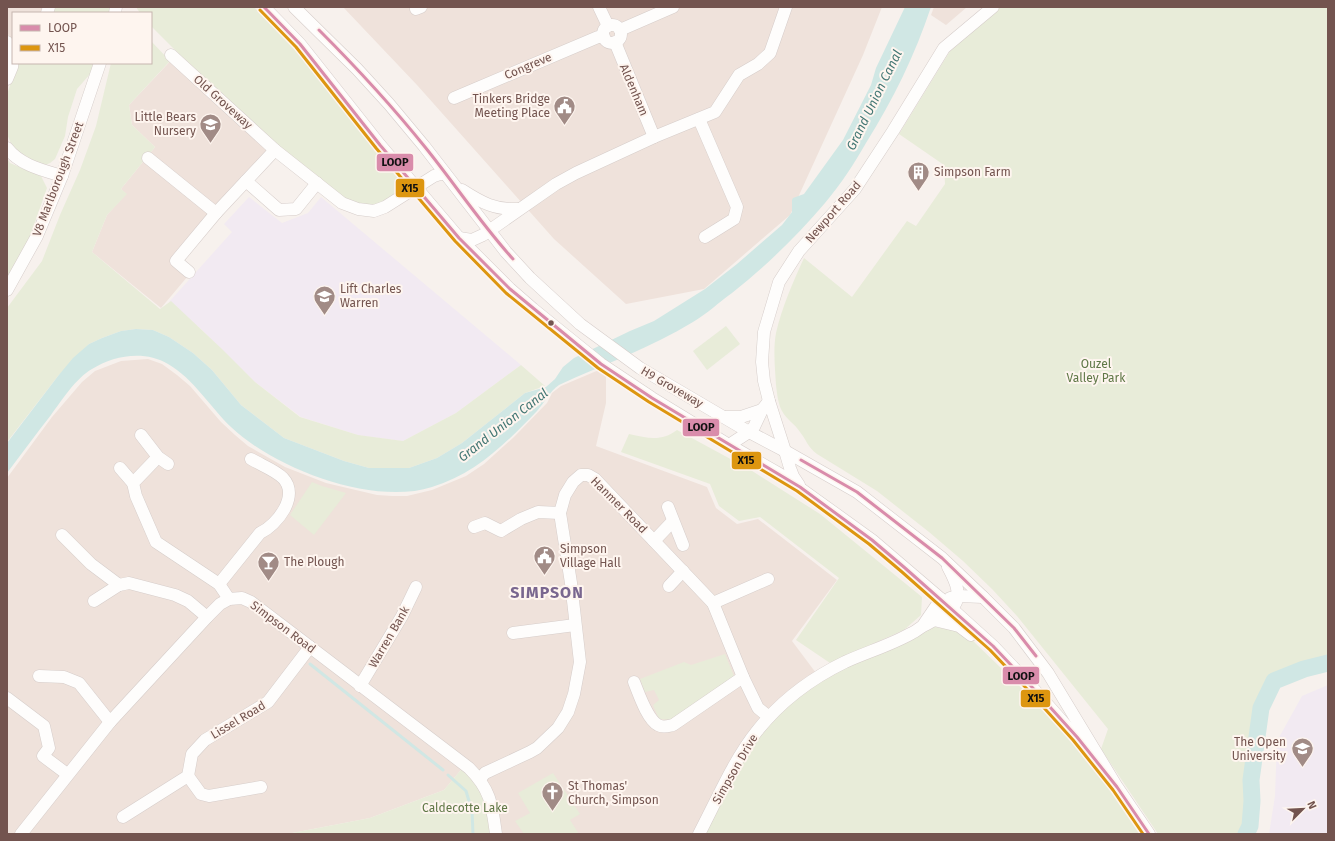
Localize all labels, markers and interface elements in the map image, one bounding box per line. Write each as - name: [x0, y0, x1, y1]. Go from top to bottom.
- legend: [12, 12, 152, 64]
- text: LOOP: [48, 21, 77, 35]
- text: X15: [48, 41, 65, 55]
- water label: Grand Union Canal: [843, 47, 905, 153]
- street label: Congreve: [502, 50, 554, 82]
- street label: Aldenham: [617, 62, 651, 118]
- street label: Old Groveway: [191, 72, 255, 132]
- place label: Tinkers Bridge Meeting Place: [472, 92, 550, 120]
- public building icon: Tinkers Bridge Meeting Place: [552, 93, 578, 126]
- place label: Little Bears Nursery: [135, 110, 196, 138]
- school or university icon: Little Bears Nursery: [198, 111, 224, 144]
- street label: V8 Marlborough Street: [30, 119, 87, 238]
- line badge: LOOP: [376, 153, 414, 172]
- text: LOOP: [382, 156, 409, 169]
- building icon: Simpson Farm: [905, 159, 931, 192]
- place label: Simpson Farm: [934, 165, 1011, 179]
- line badge: X15: [395, 178, 425, 198]
- street label: Newport Road: [802, 178, 864, 246]
- text: X15: [401, 182, 419, 195]
- place label: Lift Charles Warren: [340, 282, 402, 310]
- school or university icon: Lift Charles Warren: [311, 283, 337, 316]
- unlabelled marker: [546, 318, 556, 328]
- park label: Ouzel Valley Park: [1067, 357, 1126, 385]
- street label: H9 Groveway: [638, 364, 706, 410]
- water label: Grand Union Canal: [455, 385, 551, 465]
- line badge: LOOP: [682, 418, 720, 437]
- text: LOOP: [688, 421, 715, 434]
- line badge: X15: [731, 451, 762, 470]
- text: X15: [737, 454, 755, 467]
- street label: Hanmer Road: [588, 474, 650, 536]
- place label: Simpson Village Hall: [560, 542, 621, 570]
- public building icon: Simpson Village Hall: [532, 543, 558, 576]
- bar icon: The Plough: [255, 549, 281, 582]
- place label: The Plough: [284, 555, 345, 569]
- district label: SIMPSON: [510, 583, 584, 602]
- street label: Simpson Road: [248, 598, 318, 656]
- street label: Warren Bank: [366, 603, 413, 670]
- line badge: LOOP: [1002, 666, 1040, 685]
- text: LOOP: [1008, 670, 1035, 683]
- line badge: X15: [1020, 689, 1051, 708]
- text: X15: [1027, 692, 1045, 705]
- street label: Lissel Road: [208, 698, 268, 742]
- street label: Simpson Drive: [709, 732, 761, 806]
- place label: The Open University: [1232, 735, 1286, 763]
- school or university icon: The Open University: [1289, 736, 1315, 769]
- place label: St Thomas' Church, Simpson: [568, 779, 659, 807]
- church icon: St Thomas' Church, Simpson: [540, 780, 566, 813]
- north arrow: [1283, 789, 1323, 829]
- text: N: [1304, 799, 1319, 811]
- park label: Caldecotte Lake: [422, 801, 508, 815]

